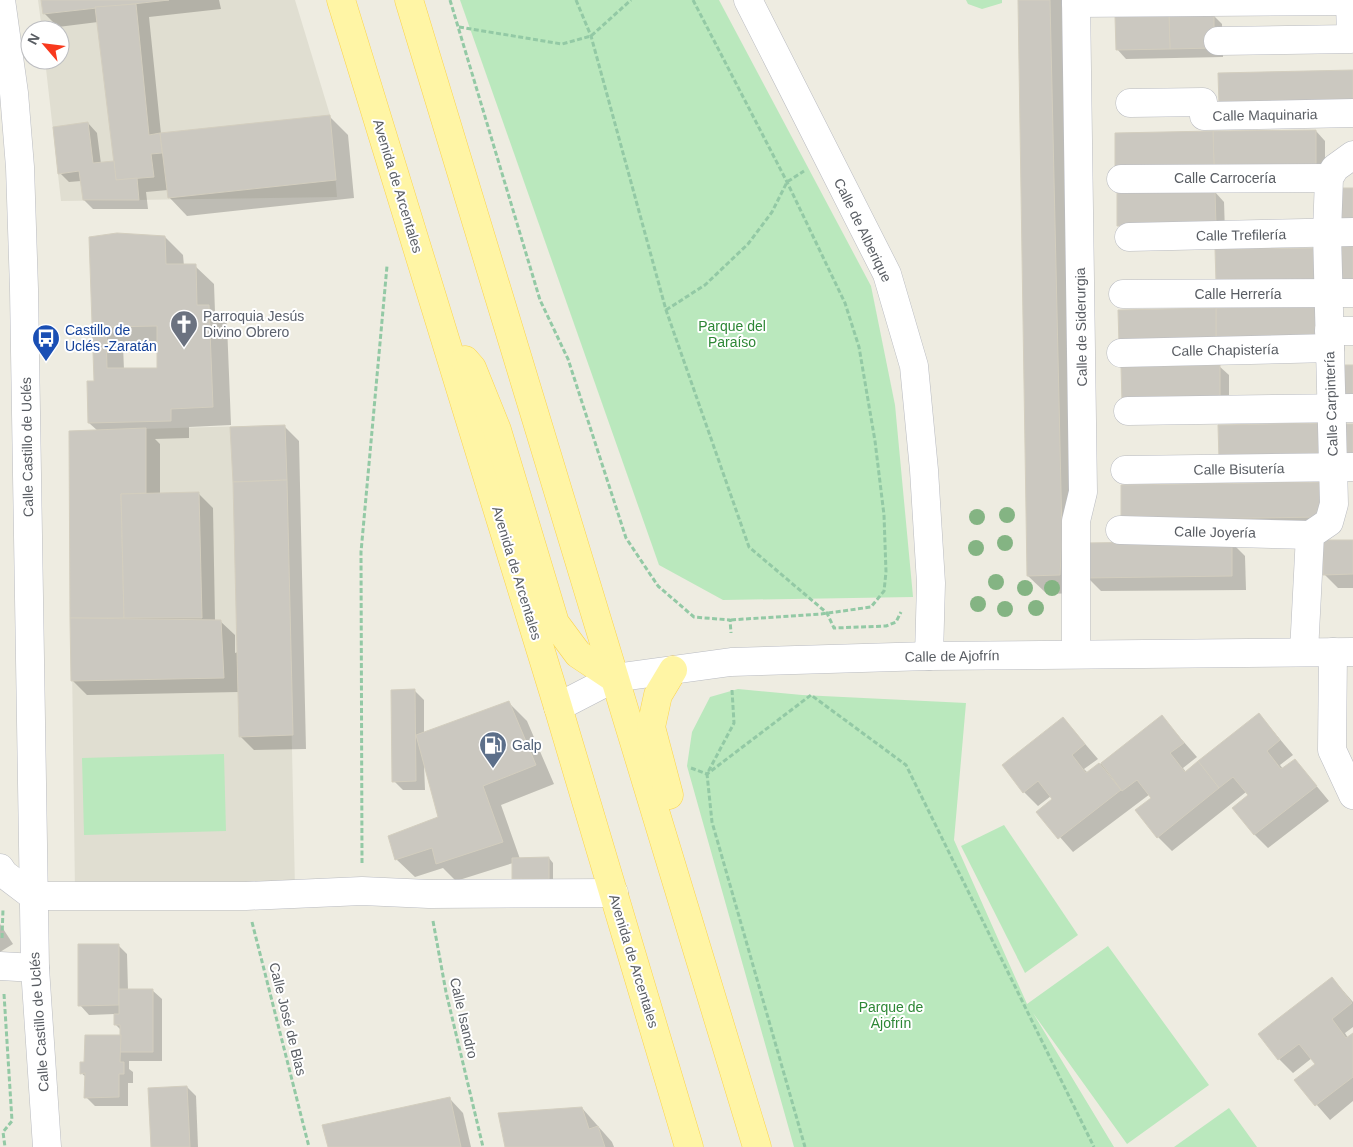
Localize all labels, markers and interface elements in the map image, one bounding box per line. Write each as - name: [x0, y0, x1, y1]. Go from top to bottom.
- north arrow: [20, 20, 70, 70]
- text: N: [24, 31, 43, 47]
- street label: Calle Maquinaria: [1212, 106, 1318, 124]
- street label: Avenida de Arcentales: [370, 117, 426, 255]
- street label: Calle Carrocería: [1174, 170, 1276, 186]
- street label: Calle de Alberique: [831, 175, 895, 285]
- street label: Calle Trefilería: [1196, 226, 1286, 244]
- street label: Calle de Siderurgia: [1072, 267, 1090, 387]
- street label: Calle Herrería: [1194, 286, 1282, 302]
- place label: Parroquia Jesús Divino Obrero: [203, 308, 304, 340]
- church icon: Parroquia Jesús Divino Obrero: [169, 309, 199, 348]
- park label: Parque del Paraíso: [698, 318, 766, 350]
- place label: Castillo de Uclés -Zaratán: [65, 322, 157, 354]
- bus stop icon: Castillo de Uclés -Zaratán: [31, 323, 61, 362]
- street label: Calle Chapistería: [1171, 341, 1279, 359]
- street label: Calle Carpintería: [1321, 351, 1341, 457]
- street label: Calle Castillo de Uclés: [18, 377, 36, 517]
- street label: Calle Bisutería: [1193, 460, 1285, 478]
- street label: Avenida de Arcentales: [489, 504, 545, 642]
- street label: Calle Joyería: [1174, 523, 1256, 541]
- street label: Calle de Ajofrín: [904, 647, 1000, 665]
- fuel station icon: Galp: [478, 730, 508, 769]
- place label: Galp: [512, 737, 542, 753]
- street label: Avenida de Arcentales: [606, 892, 662, 1030]
- street label: Calle Castillo de Uclés: [26, 952, 52, 1092]
- street label: Calle José de Blas: [266, 961, 310, 1077]
- street label: Calle Isandro: [447, 976, 481, 1060]
- park label: Parque de Ajofrín: [859, 999, 924, 1031]

